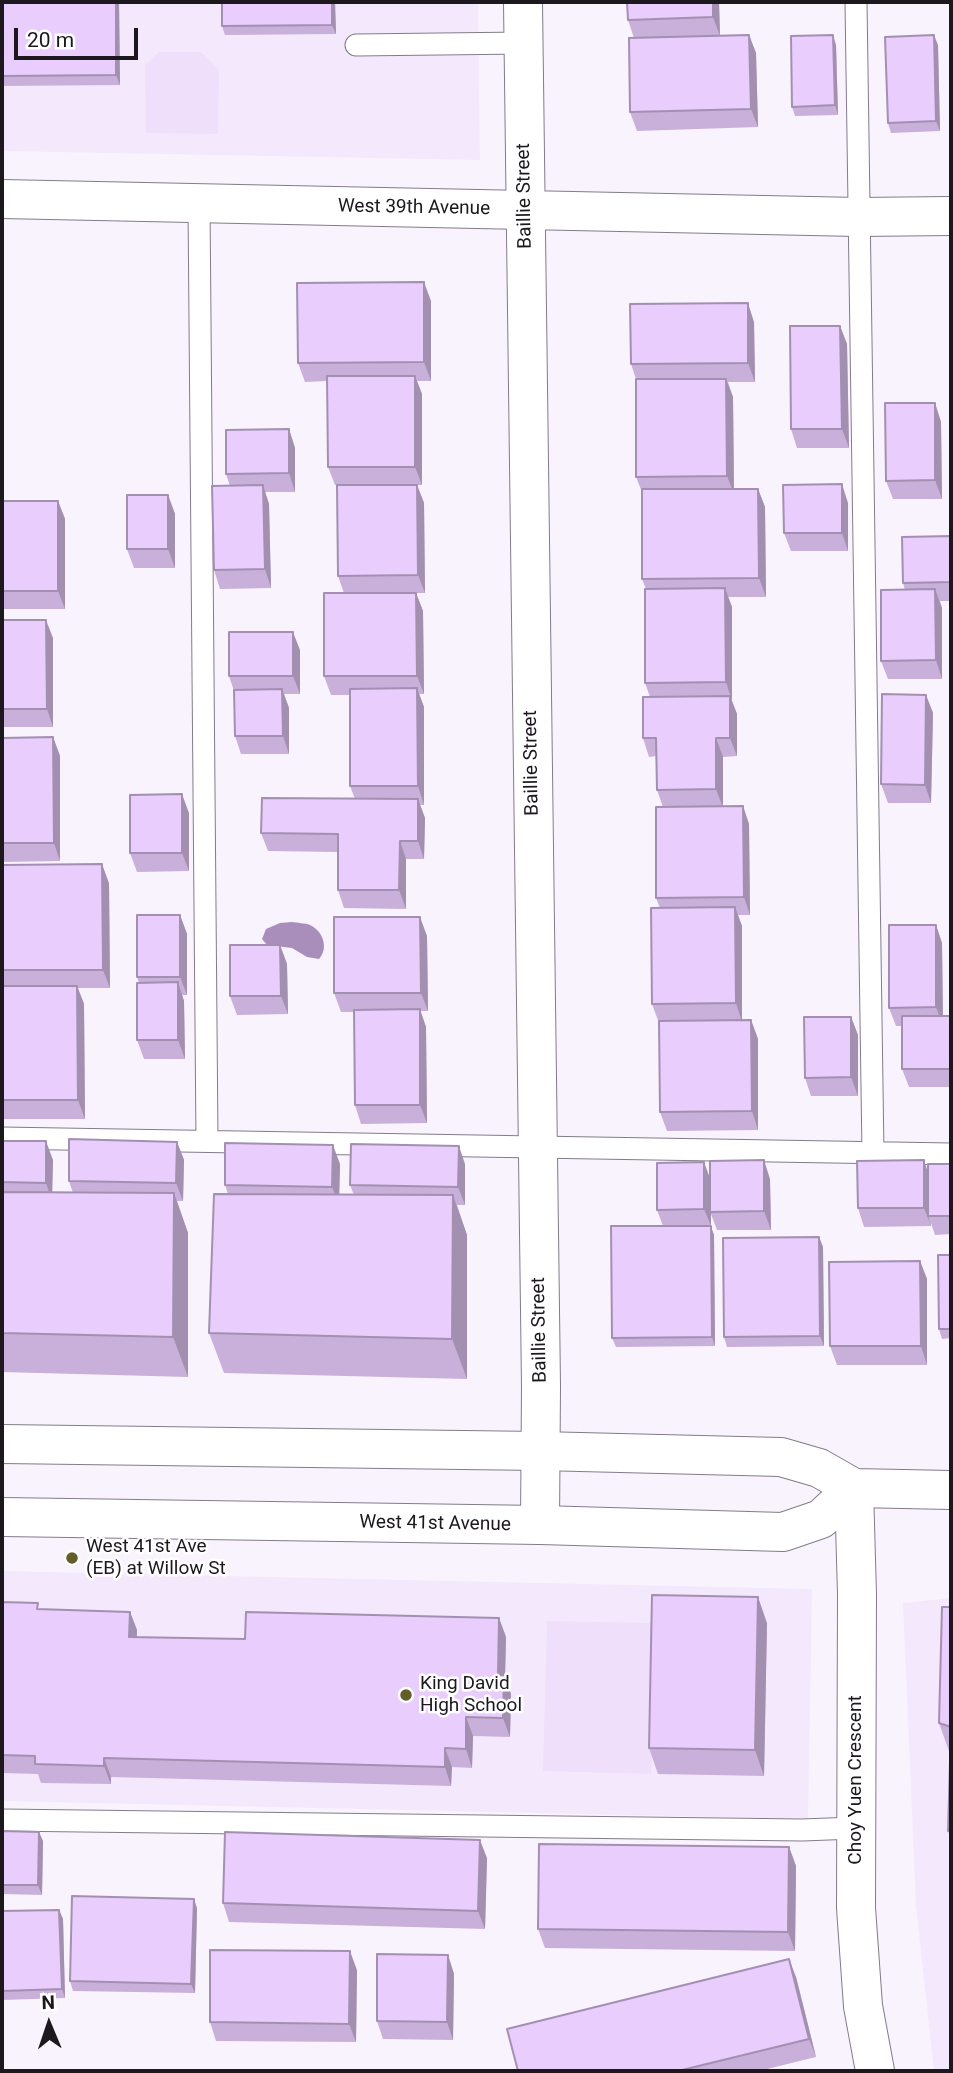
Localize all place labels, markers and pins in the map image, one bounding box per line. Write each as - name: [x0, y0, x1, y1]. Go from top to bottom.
- place label: West 41st Ave (EB) at Willow St: [86, 1536, 226, 1580]
- marker: West 41st Ave (EB) at Willow St: [64, 1550, 80, 1566]
- place label: King David High School: [420, 1673, 522, 1717]
- marker: King David High School: [398, 1687, 414, 1703]

